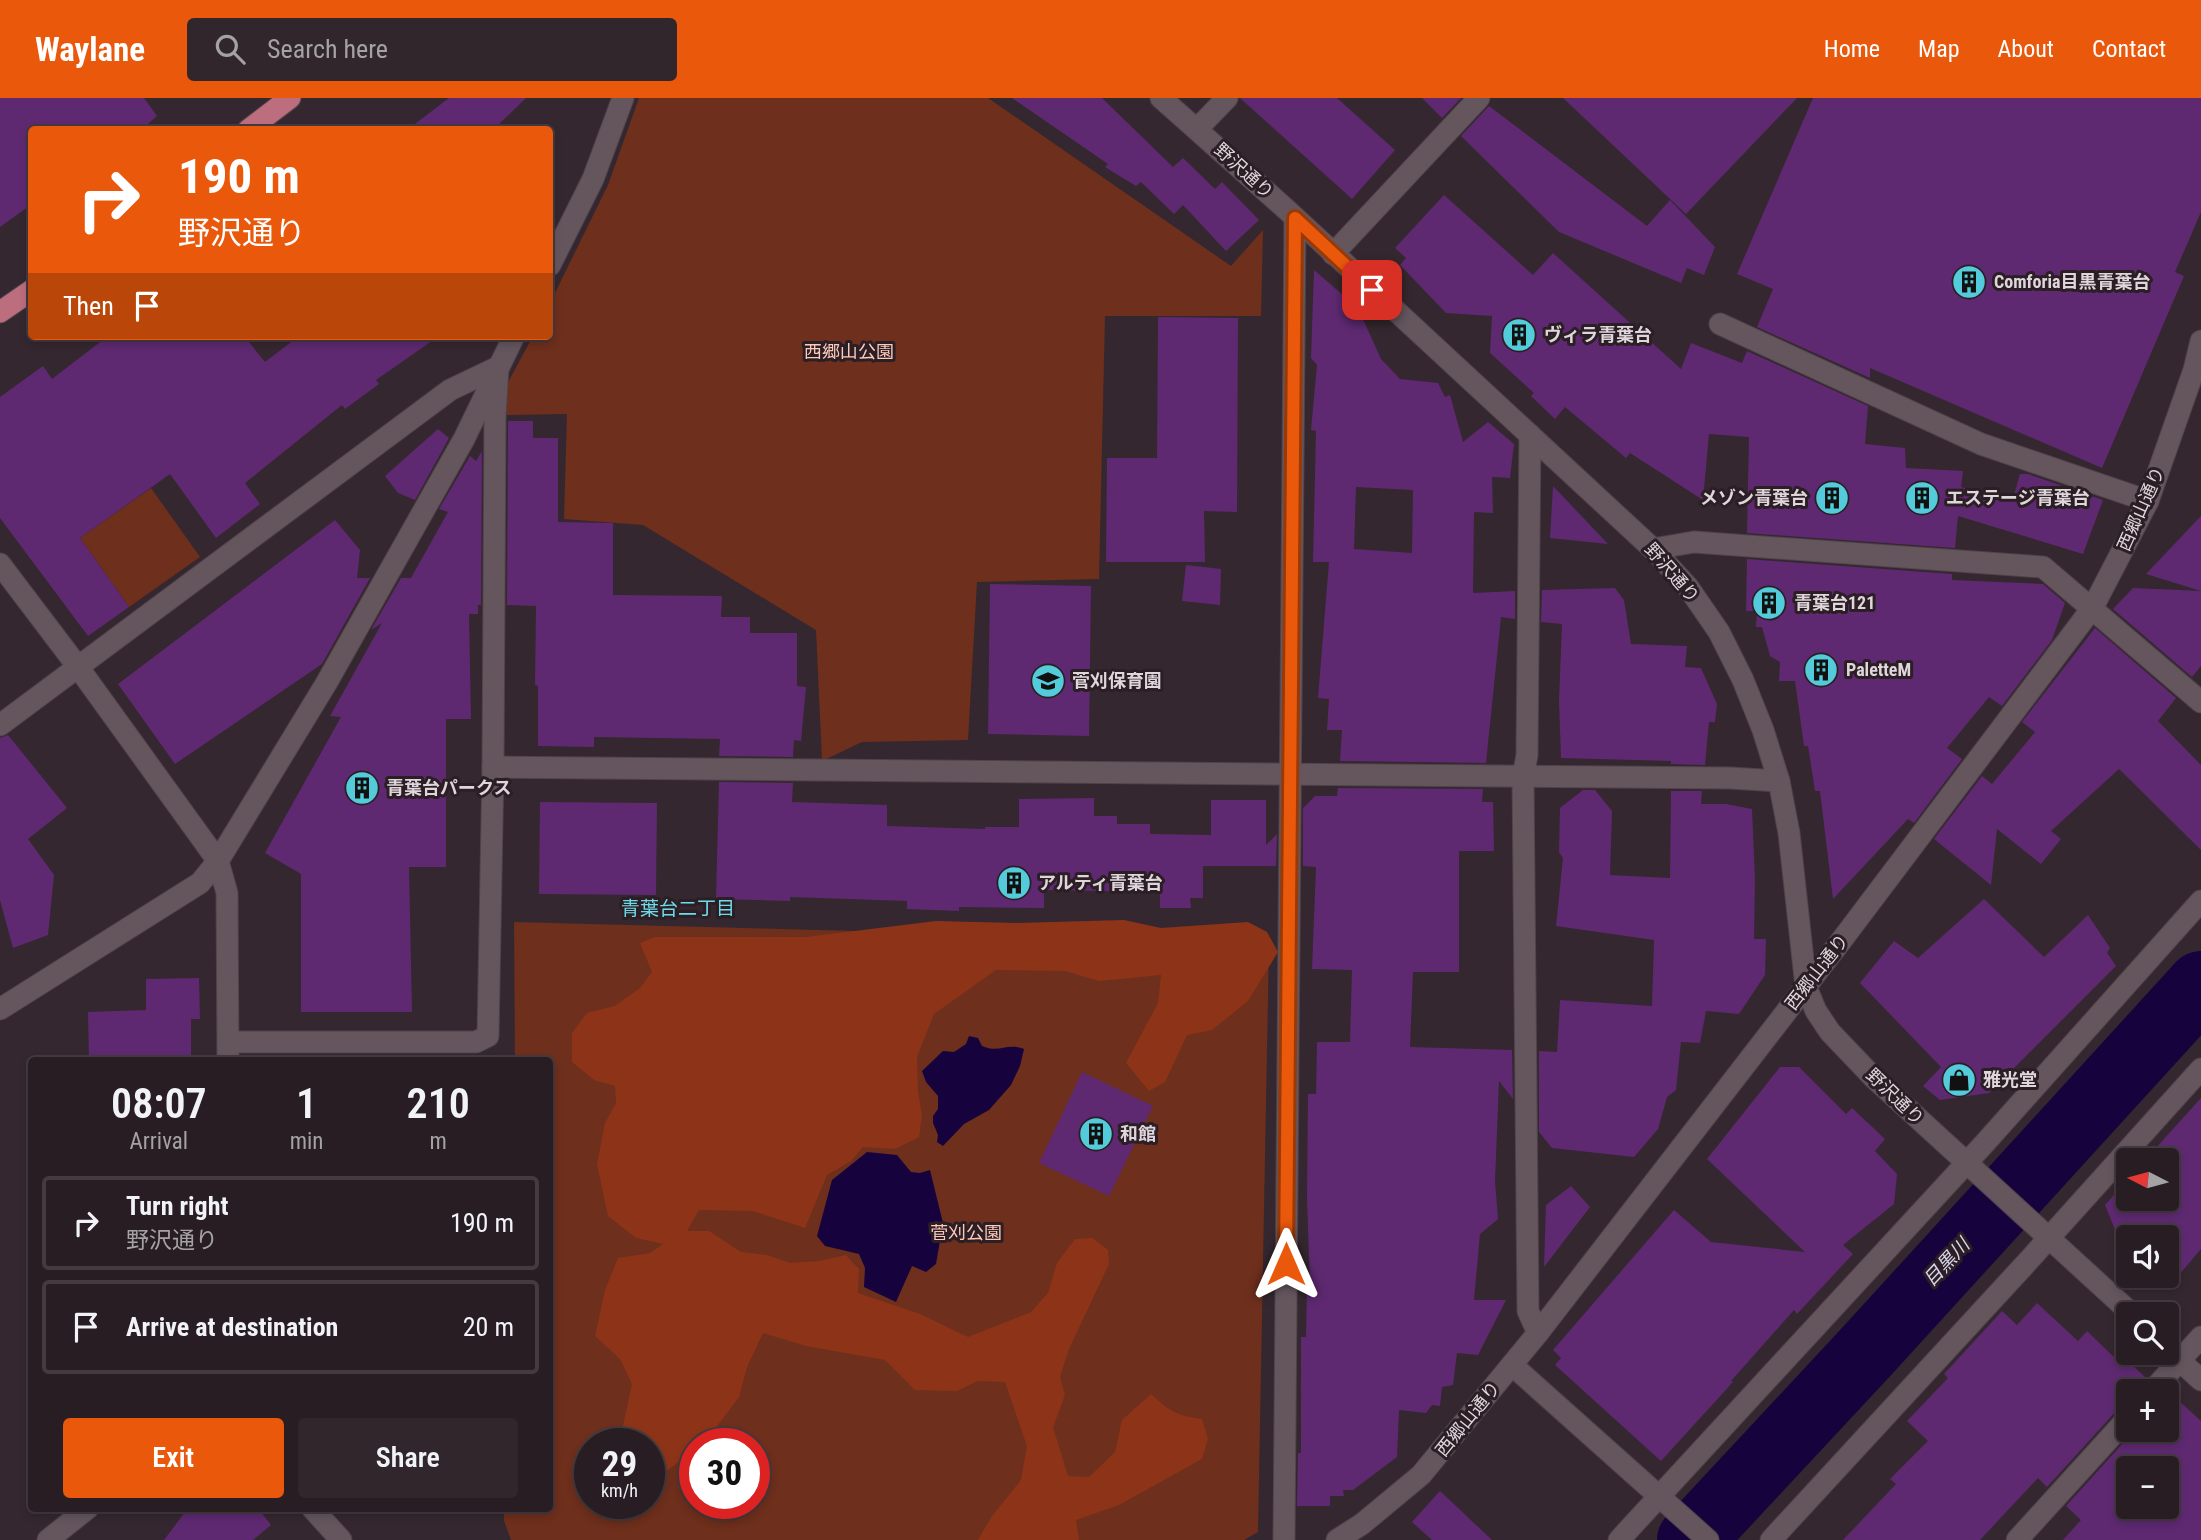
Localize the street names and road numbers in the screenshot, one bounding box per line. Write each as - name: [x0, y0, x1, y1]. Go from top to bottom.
- street label: 野沢通り: [1211, 139, 1278, 203]
- street label: 西郷山通り: [2113, 463, 2168, 554]
- street label: 野沢通り: [1641, 539, 1704, 607]
- street label: 西郷山通り: [1781, 930, 1853, 1014]
- street label: 野沢通り: [1862, 1064, 1929, 1129]
- street label: 西郷山通り: [1431, 1377, 1504, 1460]

